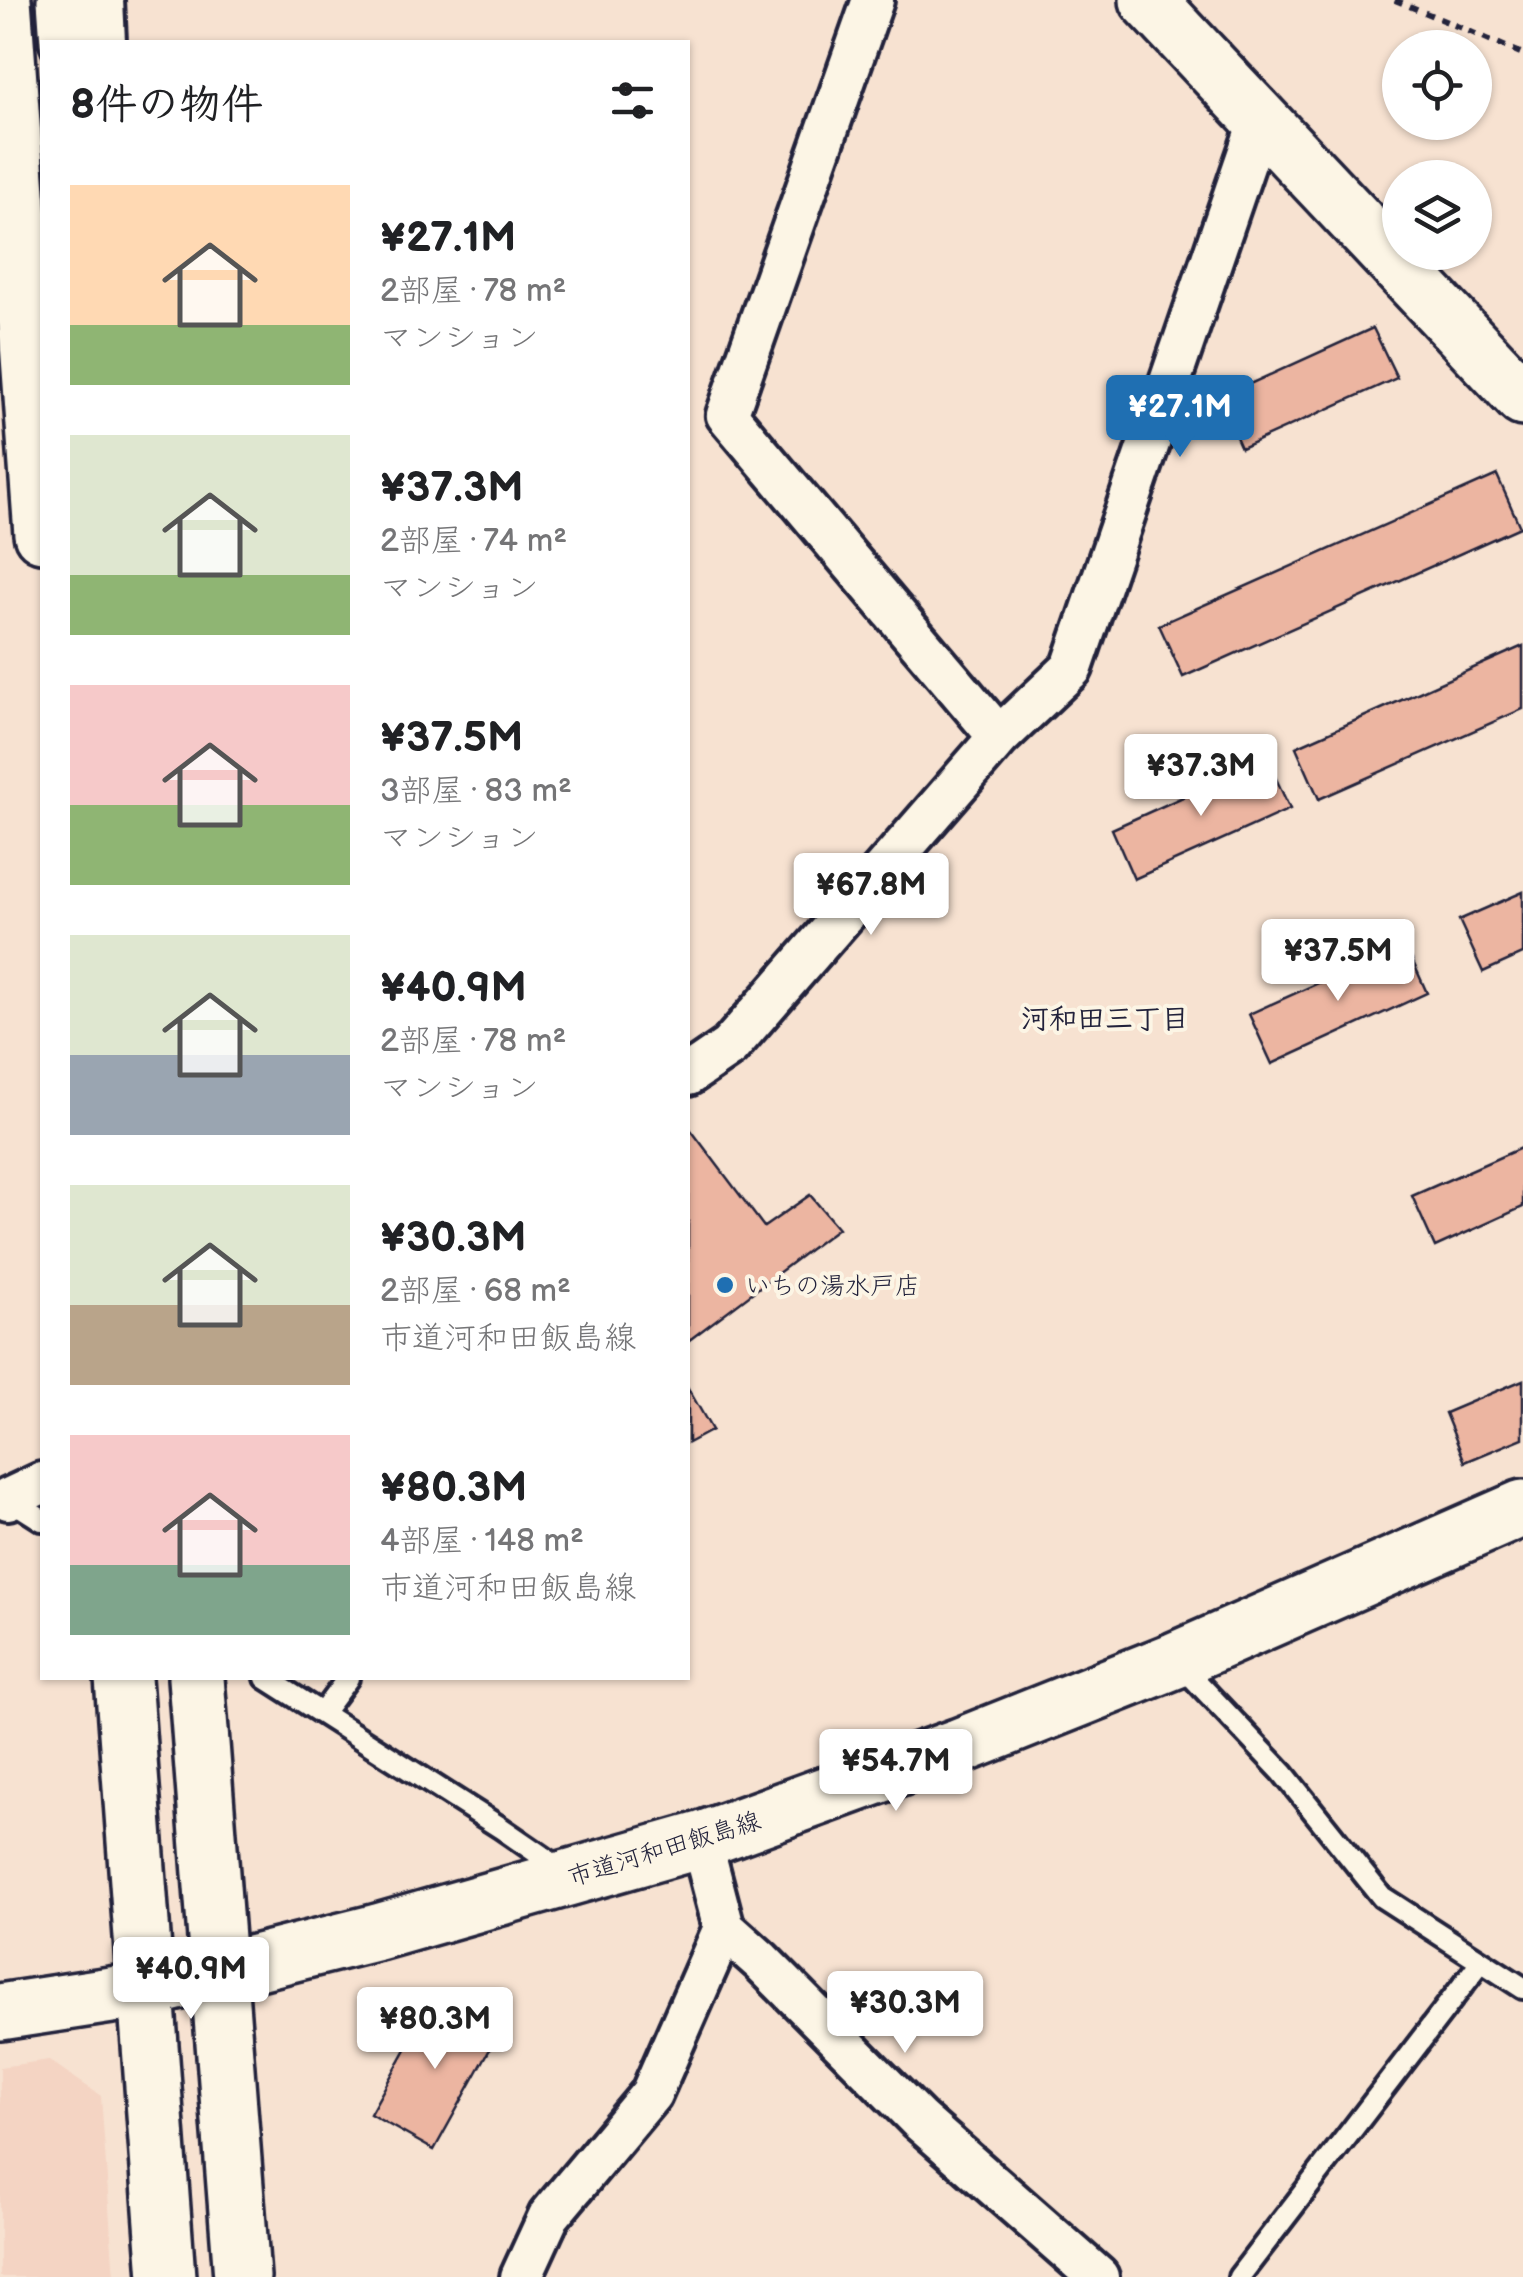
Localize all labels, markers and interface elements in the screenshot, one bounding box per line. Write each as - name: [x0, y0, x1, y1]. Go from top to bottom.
- map controls: [1382, 30, 1492, 270]
- button: locate: [1382, 30, 1492, 140]
- icon: filters: [605, 73, 660, 128]
- text: 8件の物件: [70, 80, 263, 131]
- button: layers: [1382, 160, 1492, 270]
- text: ¥27.1M: [380, 213, 516, 264]
- icon: home: [150, 225, 270, 345]
- text: 2部屋 · 78 m²: [380, 272, 566, 311]
- text: マンション: [380, 319, 539, 358]
- pin: ¥27.1M: [1099, 375, 1261, 460]
- text: ¥27.1M: [1128, 388, 1232, 427]
- text: ¥37.3M: [380, 463, 524, 514]
- icon: home: [150, 475, 270, 595]
- text: 2部屋 · 74 m²: [380, 522, 567, 561]
- text: マンション: [380, 569, 539, 608]
- text: ¥37.5M: [380, 713, 523, 764]
- icon: home: [150, 725, 270, 845]
- pin: ¥37.3M: [1120, 734, 1282, 819]
- text: ¥37.3M: [1146, 747, 1256, 786]
- text: 3部屋 · 83 m²: [380, 772, 572, 811]
- text: マンション: [380, 819, 539, 858]
- pin: ¥67.8M: [790, 853, 952, 938]
- text: ¥67.8M: [816, 866, 926, 905]
- pin: ¥37.5M: [1257, 919, 1419, 1004]
- text: ¥37.5M: [1283, 932, 1393, 971]
- text: ¥40.9M: [380, 963, 527, 1014]
- icon: home: [150, 975, 270, 1095]
- district label: 河和田三丁目: [1021, 1003, 1189, 1036]
- text: 2部屋 · 78 m²: [380, 1022, 566, 1061]
- text: マンション: [380, 1069, 539, 1108]
- text: ¥30.3M: [380, 1213, 527, 1264]
- icon: home: [150, 1225, 270, 1345]
- place label: いちの湯水戸店: [745, 1271, 920, 1302]
- text: 2部屋 · 68 m²: [380, 1272, 571, 1311]
- marker: いちの湯水戸店: [714, 1274, 736, 1296]
- text: 市道河和田飯島線: [380, 1319, 636, 1358]
- text: ¥80.3M: [380, 1463, 527, 1514]
- icon: home: [150, 1475, 270, 1595]
- text: 4部屋 · 148 m²: [380, 1522, 584, 1561]
- text: 市道河和田飯島線: [380, 1569, 636, 1608]
- pin: ¥54.7M: [815, 1729, 977, 1814]
- text: ¥54.7M: [841, 1742, 951, 1781]
- street label: 市道河和田飯島線: [564, 1805, 765, 1893]
- pin: ¥40.9M: [110, 1937, 272, 2022]
- text: ¥40.9M: [135, 1950, 247, 1989]
- pin: ¥30.3M: [824, 1971, 986, 2056]
- text: ¥30.3M: [849, 1984, 961, 2023]
- pin: ¥80.3M: [354, 1987, 516, 2072]
- text: ¥80.3M: [379, 2000, 491, 2039]

